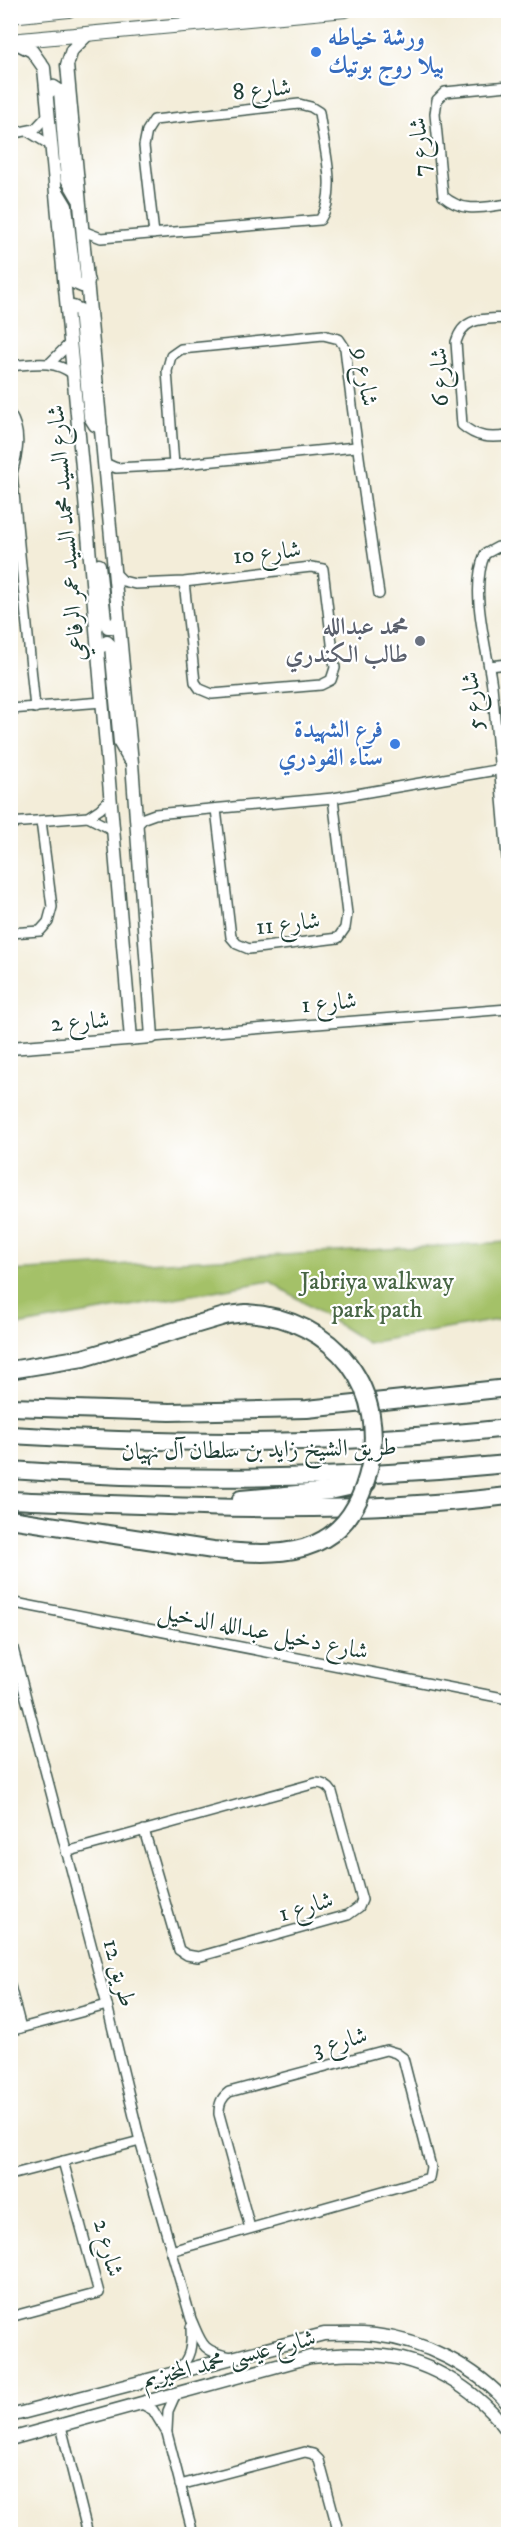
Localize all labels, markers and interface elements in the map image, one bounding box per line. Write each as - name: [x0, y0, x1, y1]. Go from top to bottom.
- place label: ورشة خياطه بيلا روج بوتيك: [328, 23, 444, 87]
- marker: ورشة خياطه بيلا روج بوتيك: [309, 45, 323, 59]
- street label: شارع 8: [231, 72, 293, 111]
- street label: شارع 7: [403, 116, 441, 178]
- street label: شارع 9: [341, 345, 384, 409]
- street label: شارع 6: [424, 347, 460, 407]
- street label: شارع السيد محمد السيد عمر الرفاعي: [41, 403, 97, 663]
- street label: شارع 10: [231, 535, 303, 575]
- place label: محمد عبدالله طالب الكندري: [285, 612, 408, 673]
- marker: محمد عبدالله طالب الكندري: [413, 634, 427, 648]
- street label: شارع 5: [455, 670, 495, 732]
- place label: فرع الشهيدة سناء الفودري: [278, 715, 383, 776]
- marker: فرع الشهيدة سناء الفودري: [388, 737, 402, 751]
- street label: شارع 11: [254, 906, 322, 946]
- street label: شارع 1: [300, 986, 358, 1024]
- street label: شارع 2: [50, 1005, 111, 1043]
- park label: Jabriya walkway park path: [298, 1267, 454, 1325]
- street label: طريق الشيخ زايد بن سلطان آل نهيان: [121, 1433, 397, 1472]
- street label: شارع دخيل عبدالله الدخيل: [154, 1597, 371, 1671]
- street label: شارع 1: [275, 1885, 338, 1933]
- street label: طريق 12: [95, 1935, 143, 2011]
- street label: شارع 3: [309, 2020, 372, 2068]
- street label: شارع 2: [82, 2216, 130, 2281]
- street label: شارع عيسى محمد المخيزيم: [139, 2323, 320, 2400]

